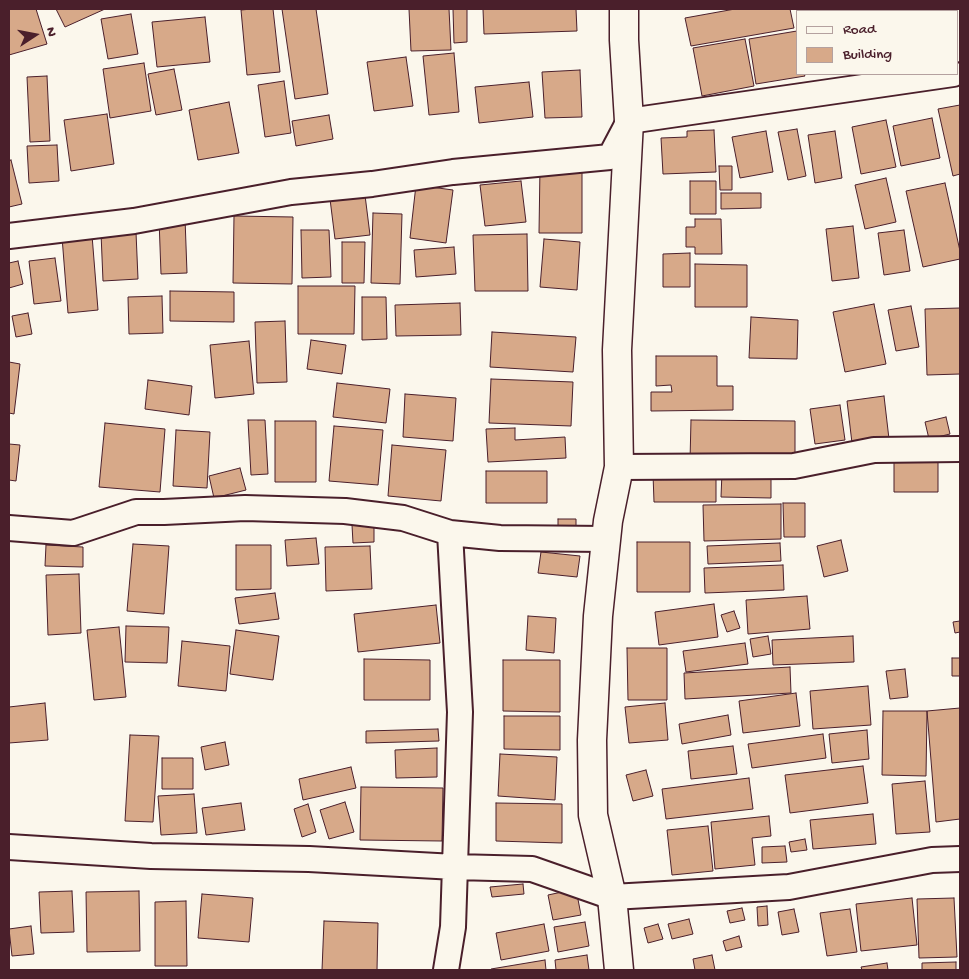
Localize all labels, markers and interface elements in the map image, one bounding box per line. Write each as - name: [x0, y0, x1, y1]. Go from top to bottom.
- north arrow: [10, 10, 60, 60]
- legend: [796, 10, 959, 75]
- text: Road: [843, 21, 876, 39]
- text: N: [41, 26, 59, 38]
- text: Building: [843, 46, 892, 64]

